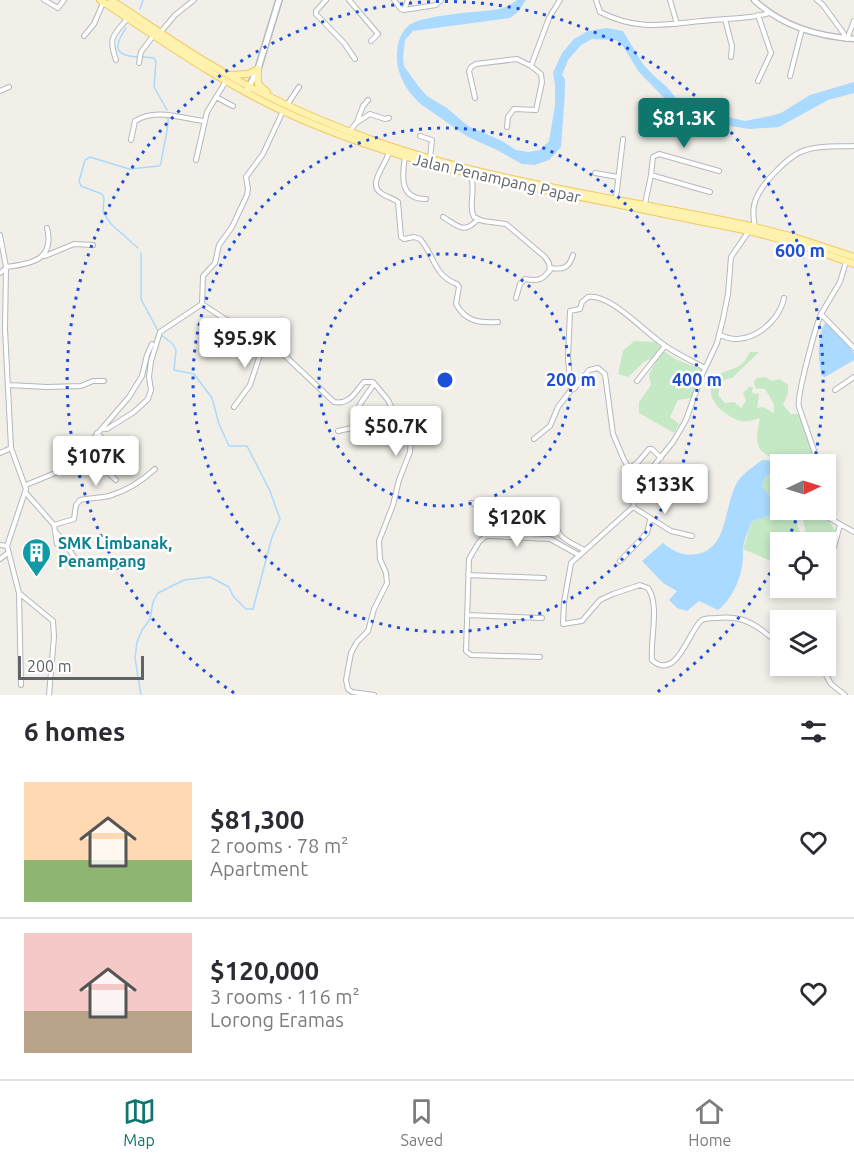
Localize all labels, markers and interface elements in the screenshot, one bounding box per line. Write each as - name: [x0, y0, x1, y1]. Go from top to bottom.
- pin: $81.3K: [635, 98, 733, 149]
- text: $81.3K: [652, 106, 716, 129]
- street label: Jalan Penampang Papar: [411, 150, 583, 206]
- text: 600 m: [775, 240, 825, 260]
- pin: $95.9K: [196, 318, 294, 369]
- text: $95.9K: [213, 326, 277, 349]
- text: 200 m: [546, 369, 596, 389]
- text: 400 m: [672, 369, 722, 389]
- centre of rings: [435, 370, 455, 390]
- pin: $50.7K: [347, 406, 445, 457]
- text: $50.7K: [364, 414, 428, 437]
- pin: $107K: [54, 436, 138, 487]
- text: $107K: [67, 444, 125, 467]
- north arrow: [770, 454, 836, 520]
- map controls: [770, 454, 836, 676]
- pin: $133K: [623, 464, 707, 515]
- text: $133K: [636, 472, 694, 495]
- pin: $120K: [475, 497, 559, 548]
- text: $120K: [488, 505, 546, 528]
- button: locate: [770, 532, 836, 598]
- place label: SMK Limbanak, Penampang: [58, 534, 172, 570]
- building icon: SMK Limbanak, Penampang: [21, 536, 53, 578]
- button: layers: [770, 610, 836, 676]
- scale bar: [18, 653, 144, 680]
- text: 200 m: [27, 657, 72, 675]
- icon: filters: [797, 715, 830, 748]
- text: 6 homes: [24, 717, 125, 746]
- text: $81,300: [210, 805, 304, 834]
- icon: home: [72, 806, 144, 878]
- icon: heart: [797, 826, 830, 859]
- text: 2 rooms · 78 m²: [210, 834, 348, 857]
- text: Apartment: [210, 857, 308, 880]
- text: $120,000: [210, 956, 319, 985]
- icon: home: [72, 957, 144, 1029]
- icon: heart: [797, 977, 830, 1010]
- text: 3 rooms · 116 m²: [210, 985, 360, 1008]
- text: Lorong Eramas: [210, 1008, 344, 1031]
- tab: Map: [123, 1095, 156, 1149]
- tab: Saved: [401, 1095, 443, 1149]
- tab: Home: [688, 1095, 731, 1149]

